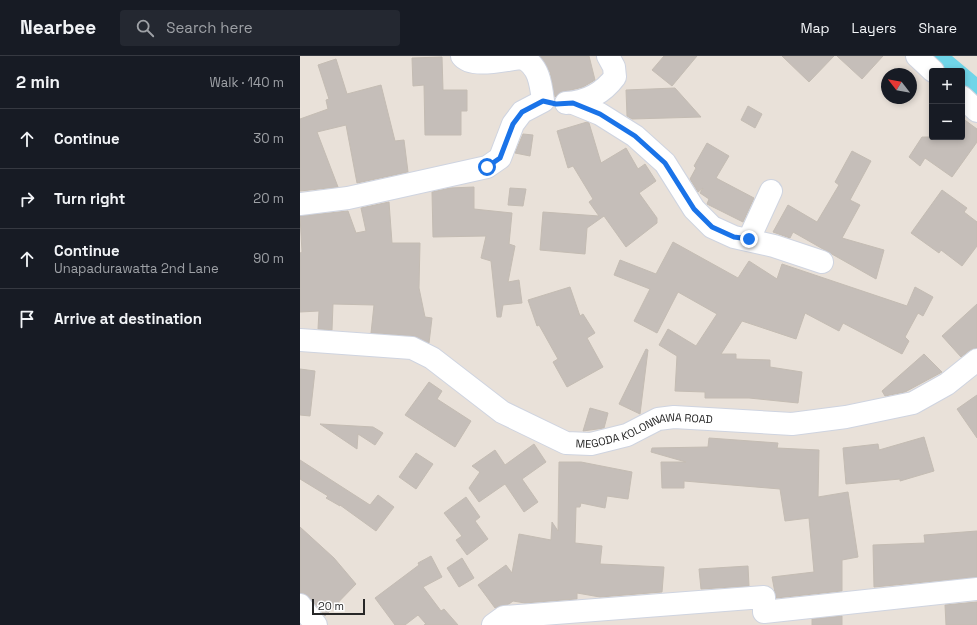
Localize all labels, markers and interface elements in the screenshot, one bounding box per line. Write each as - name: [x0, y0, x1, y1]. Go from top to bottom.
- search box: [120, 10, 400, 46]
- text: Nearbee: [20, 15, 96, 40]
- icon: search: [134, 17, 156, 39]
- text: Search here: [166, 18, 253, 37]
- text: Map: [800, 19, 830, 37]
- text: Layers: [852, 19, 896, 37]
- text: Share: [918, 19, 957, 37]
- north arrow: [881, 68, 917, 104]
- map controls: [929, 68, 965, 140]
- button: +: [929, 68, 965, 104]
- text: 2 min: [16, 71, 60, 93]
- text: Walk · 140 m: [210, 74, 284, 91]
- button: −: [929, 104, 965, 140]
- icon: ahead: [16, 128, 38, 150]
- text: Continue: [54, 129, 120, 148]
- text: 30 m: [253, 130, 284, 147]
- route start: [478, 158, 496, 176]
- icon: right: [16, 188, 38, 210]
- text: Turn right: [54, 189, 125, 208]
- text: 20 m: [253, 190, 284, 207]
- route end: [740, 230, 758, 248]
- text: Continue: [54, 241, 120, 260]
- icon: ahead: [16, 248, 38, 270]
- text: 90 m: [253, 250, 284, 267]
- text: Unapadurawatta 2nd Lane: [54, 260, 219, 277]
- icon: arrive: [16, 308, 38, 330]
- text: Arrive at destination: [54, 309, 202, 328]
- street label: MEGODA KOLONNAWA ROAD: [575, 410, 713, 451]
- scale bar: [312, 597, 365, 616]
- text: 20 m: [318, 599, 344, 613]

